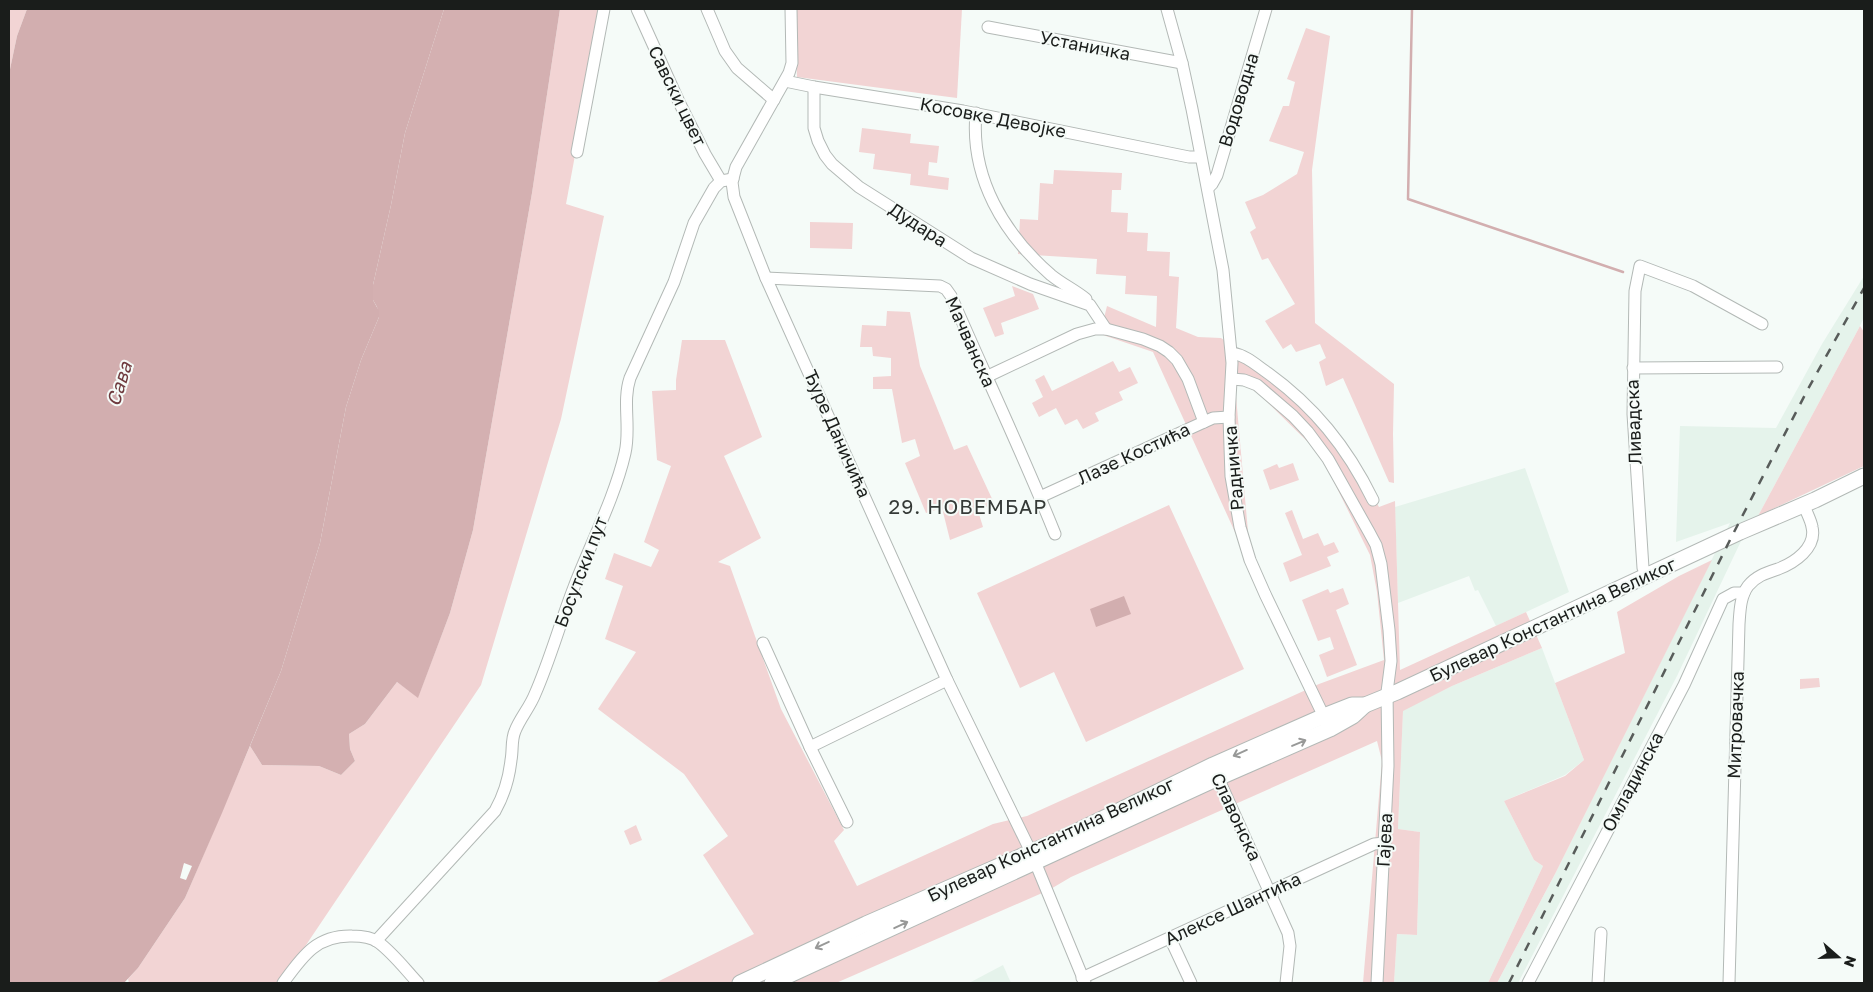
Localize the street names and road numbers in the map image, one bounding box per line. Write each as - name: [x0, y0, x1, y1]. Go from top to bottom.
- street label: Устаничка: [1038, 25, 1132, 65]
- street label: Савски цвет: [644, 42, 712, 149]
- street label: Водоводна: [1213, 50, 1263, 149]
- street label: Косовке Девојке: [918, 92, 1068, 142]
- street label: Дудара: [885, 197, 952, 251]
- street label: Мачванска: [941, 293, 1001, 390]
- street label: Ђуре Даничића: [800, 366, 876, 501]
- street label: Ливадска: [1621, 379, 1645, 465]
- street label: Лазе Костића: [1074, 417, 1193, 489]
- street label: Радничка: [1218, 425, 1248, 511]
- street label: Босутски пут: [549, 513, 611, 630]
- street label: Булевар Константина Великог: [1426, 552, 1679, 686]
- street label: Митровачка: [1722, 671, 1748, 779]
- street label: Омладинска: [1597, 728, 1668, 835]
- street label: Славонска: [1207, 769, 1267, 864]
- street label: Булевар Константина Великог: [924, 772, 1177, 906]
- street label: Гајева: [1372, 812, 1396, 868]
- street label: Алексе Шантића: [1161, 867, 1304, 949]

